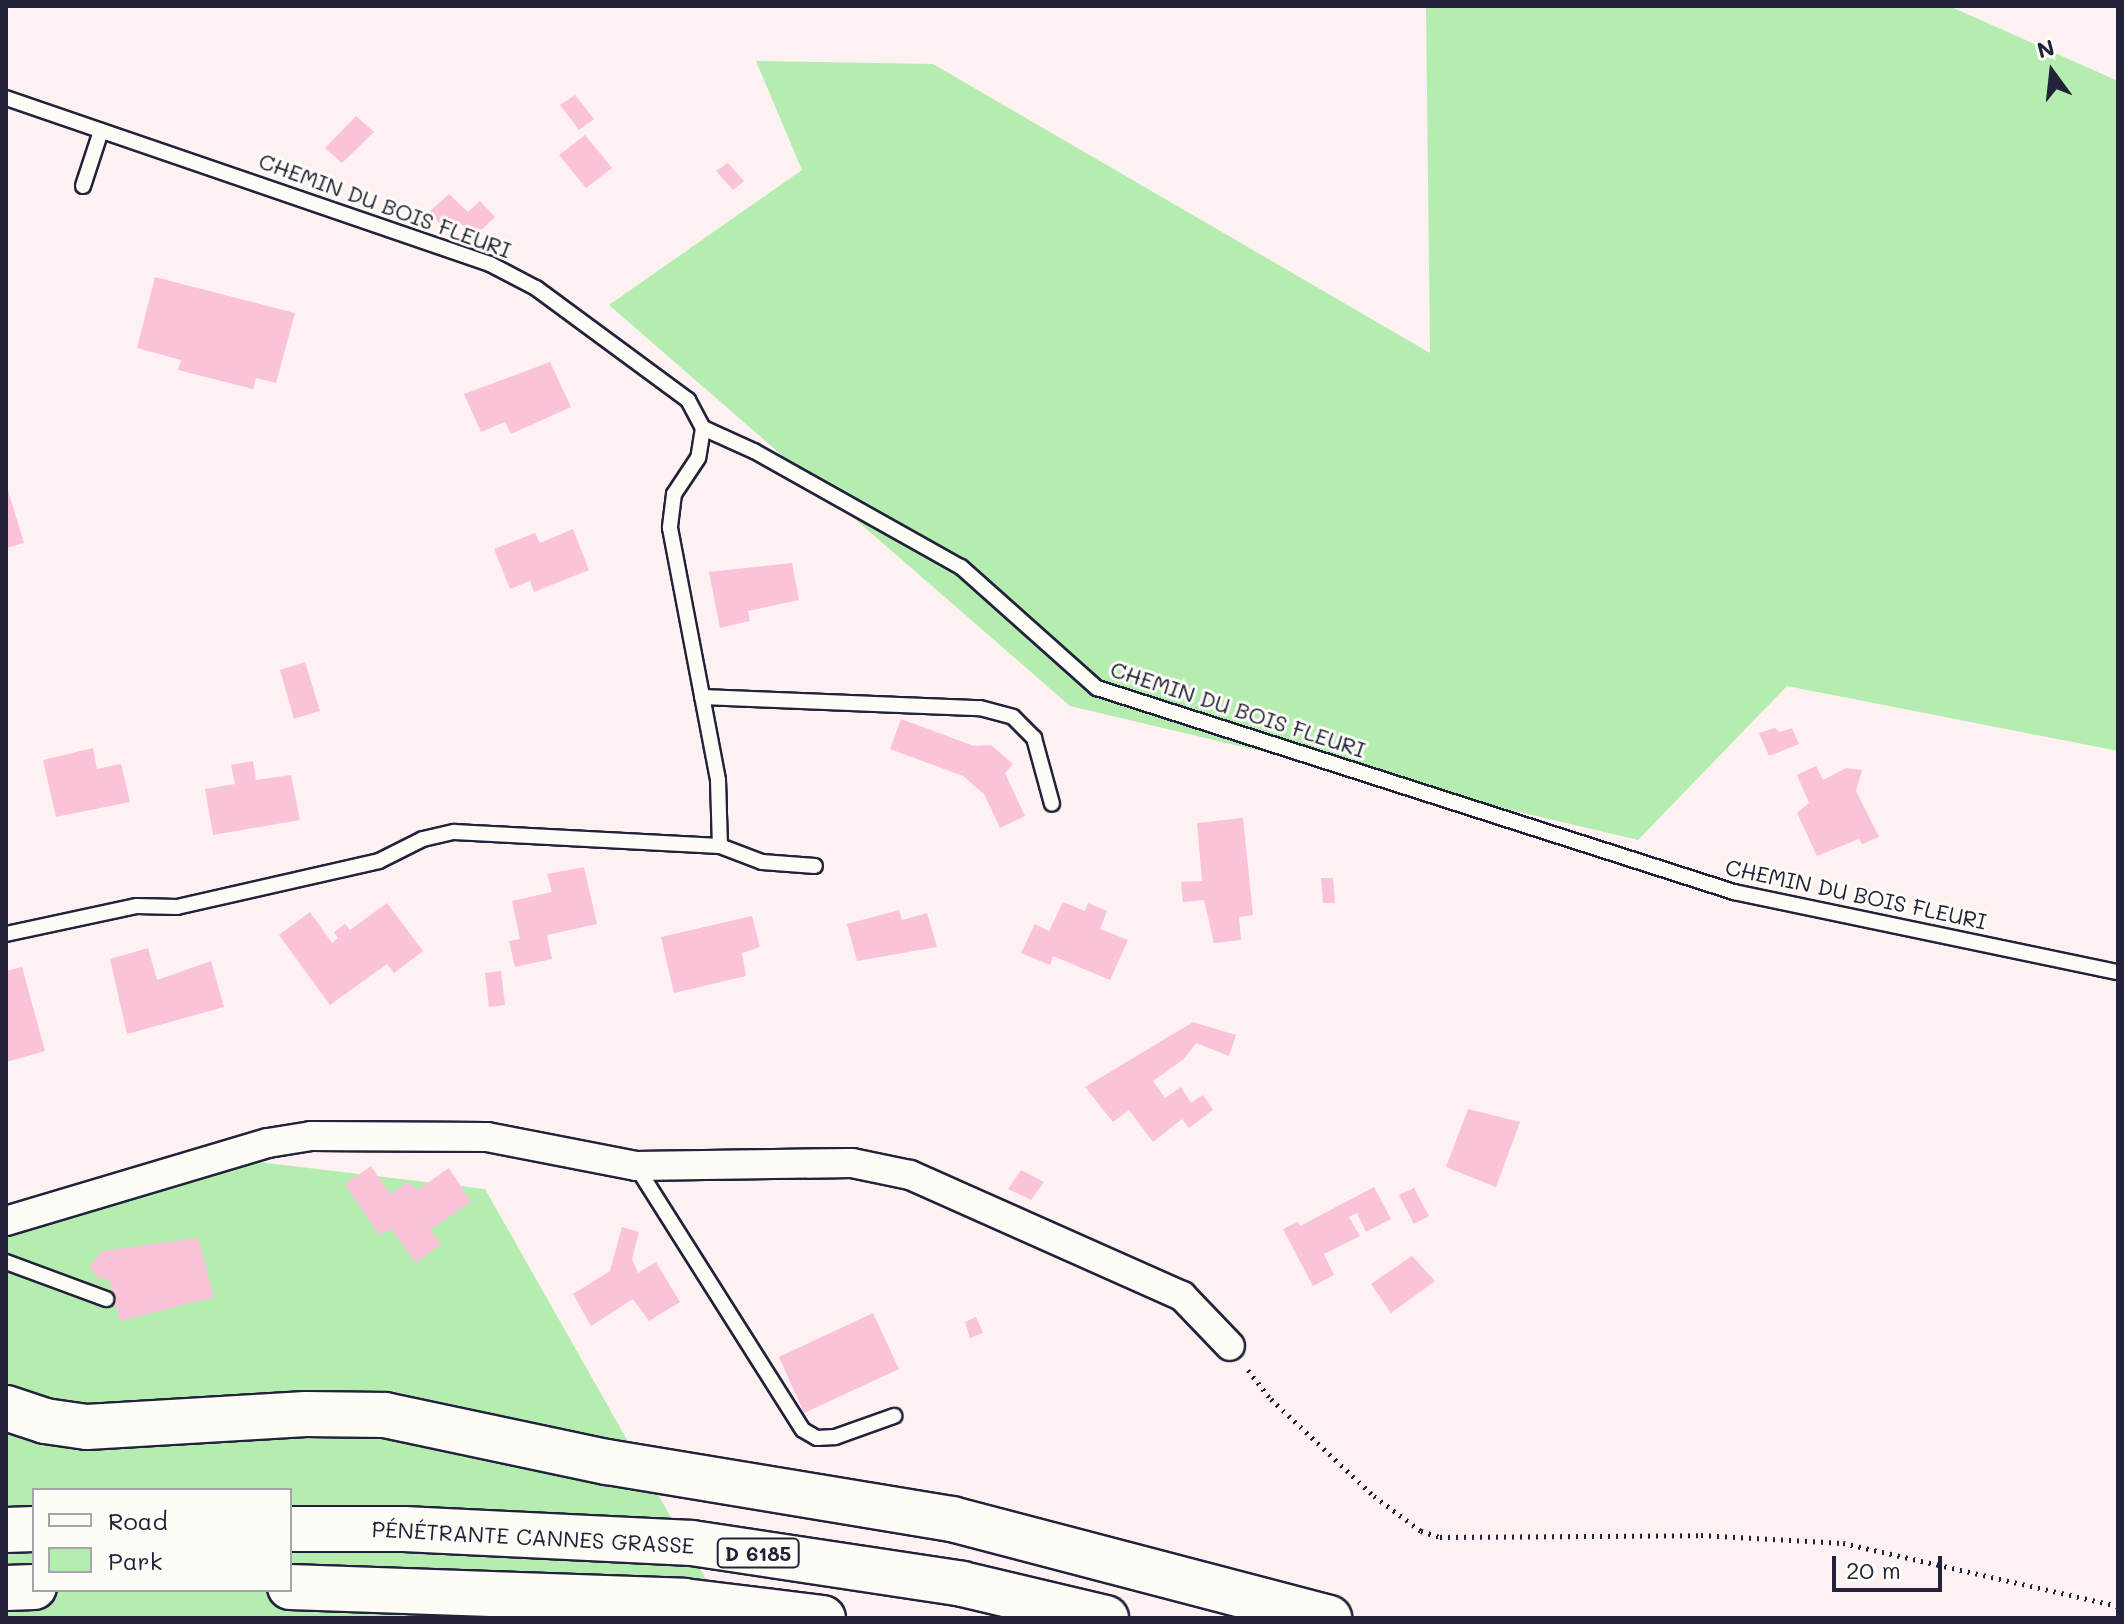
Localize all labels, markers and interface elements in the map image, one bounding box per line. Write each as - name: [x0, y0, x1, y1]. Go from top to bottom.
- north arrow: [2012, 32, 2092, 112]
- text: N: [2034, 32, 2057, 65]
- street label: CHEMIN DU BOIS FLEURI: [255, 147, 515, 263]
- street label: CHEMIN DU BOIS FLEURI: [1107, 655, 1369, 763]
- street label: CHEMIN DU BOIS FLEURI: [1723, 853, 1989, 935]
- legend: [32, 1488, 292, 1592]
- text: Road: [108, 1505, 168, 1536]
- street label: PÉNÉTRANTE CANNES GRASSE: [371, 1515, 695, 1559]
- road number: D 6185: [716, 1537, 800, 1569]
- scale bar: [1836, 1540, 1946, 1590]
- text: Park: [108, 1545, 162, 1576]
- text: 20 m: [1846, 1554, 1901, 1585]

